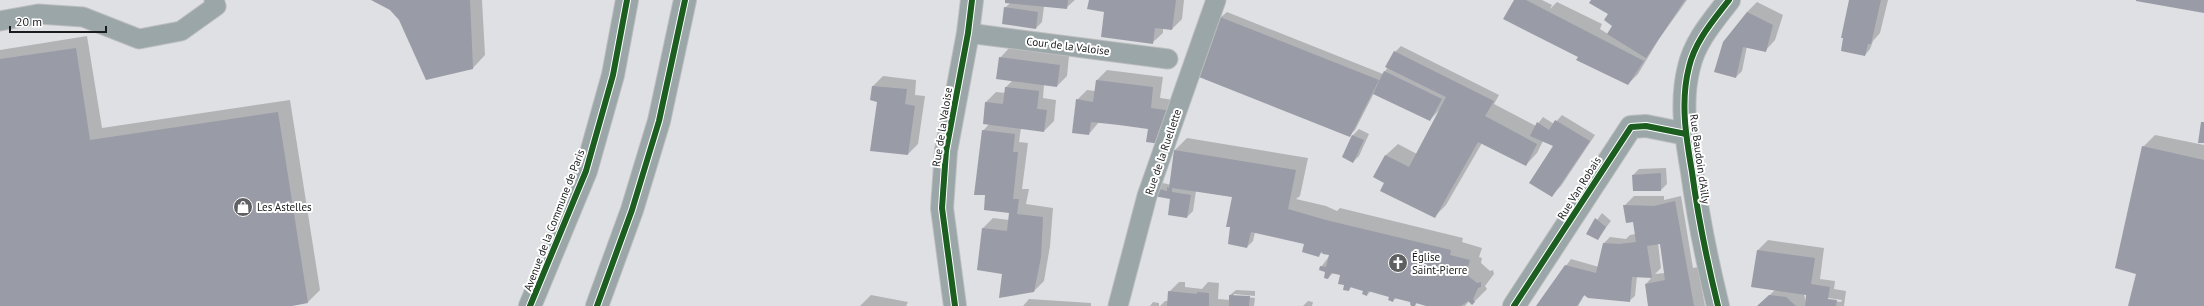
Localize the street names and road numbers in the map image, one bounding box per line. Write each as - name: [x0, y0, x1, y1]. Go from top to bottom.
- street label: Cour de la Valoise: [1026, 34, 1111, 58]
- street label: Rue de la Valoise: [929, 86, 955, 168]
- street label: Rue de la Ruellette: [1142, 107, 1184, 197]
- street label: Rue Baudoin d'Ailly: [1687, 113, 1713, 206]
- street label: Avenue de la Commune de Paris: [521, 147, 588, 293]
- street label: Rue Van Robais: [1554, 154, 1604, 222]

